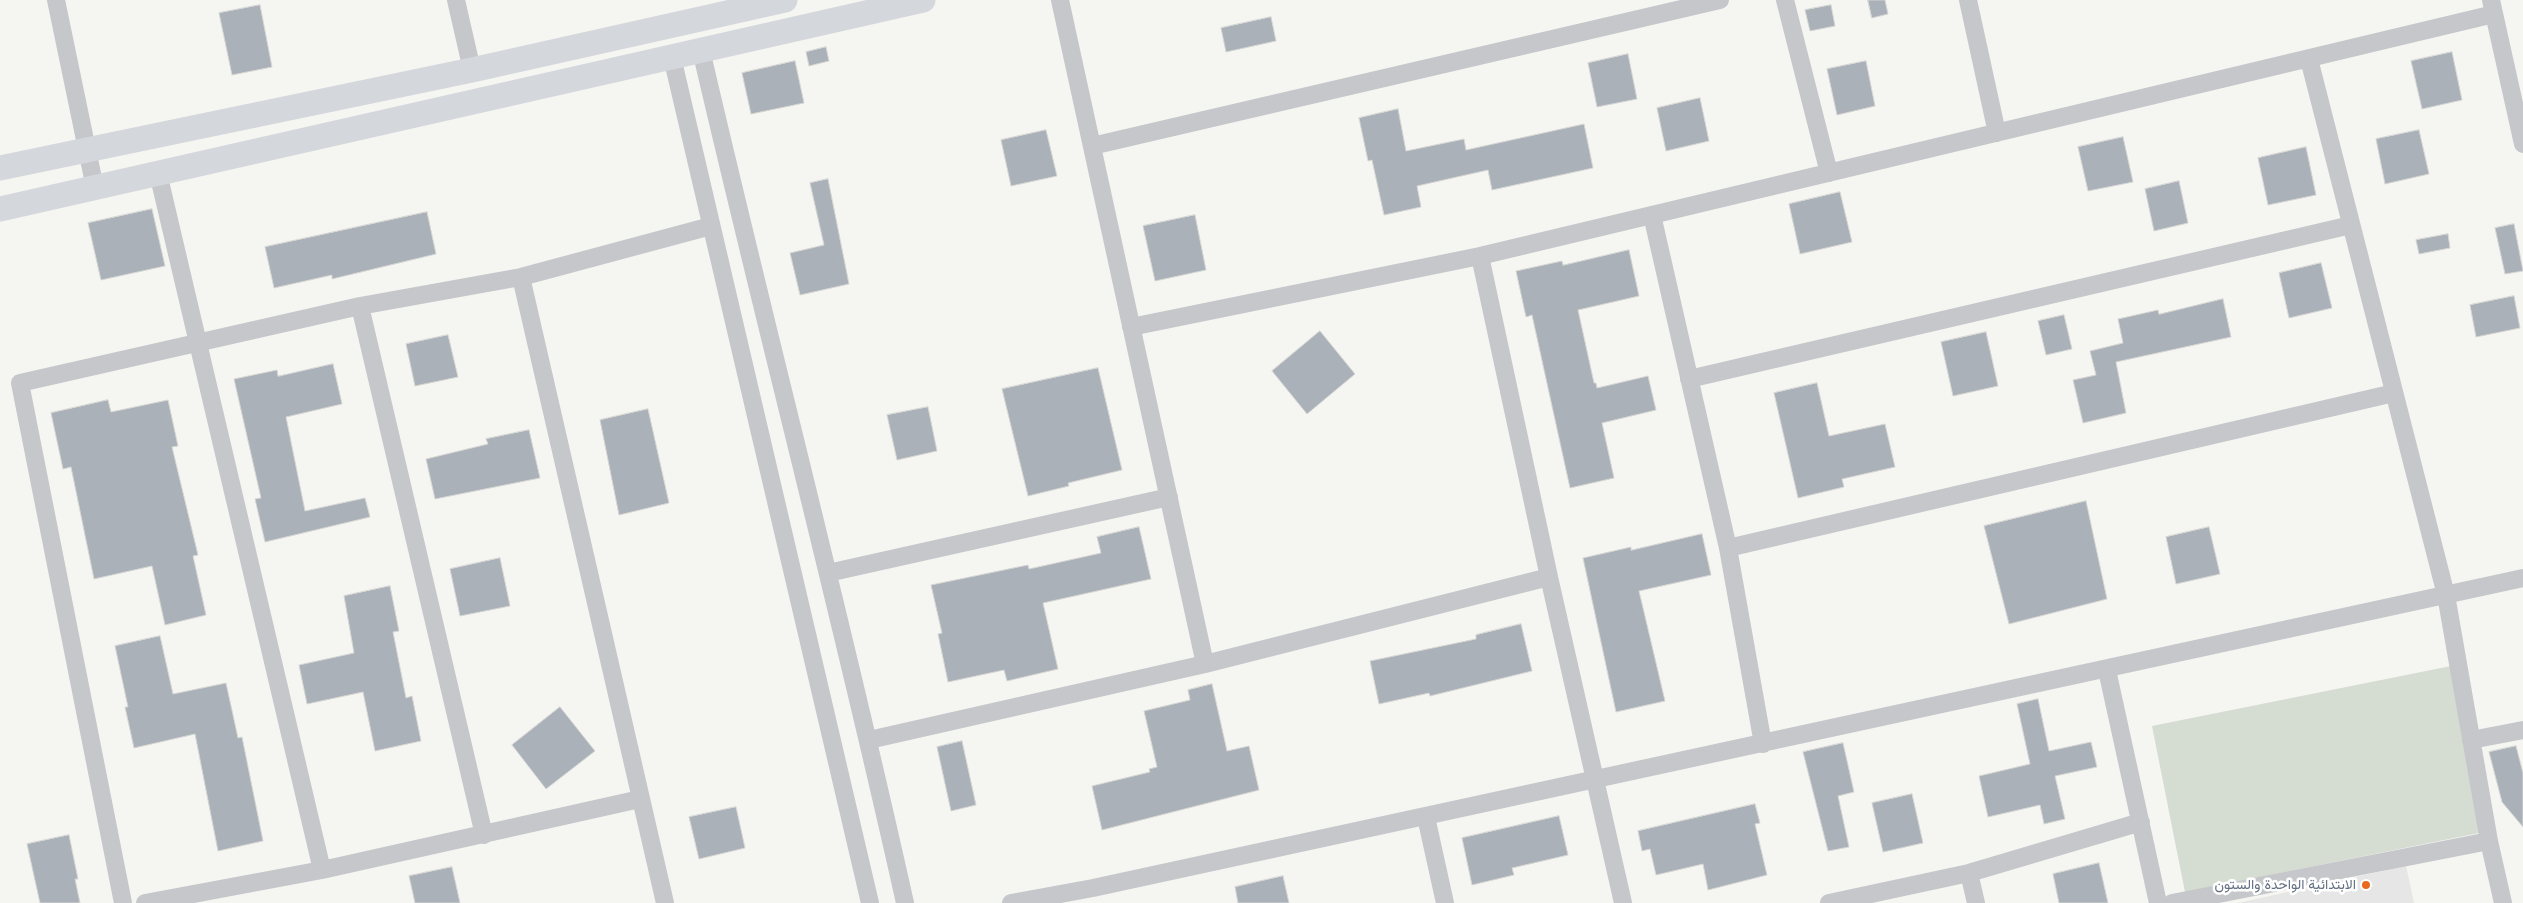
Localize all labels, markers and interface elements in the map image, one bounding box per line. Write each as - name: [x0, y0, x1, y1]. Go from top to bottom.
- place label: الابتدائية الواحدة والستون: [2215, 877, 2356, 893]
- marker: الابتدائية الواحدة والستون: [2360, 879, 2372, 891]

